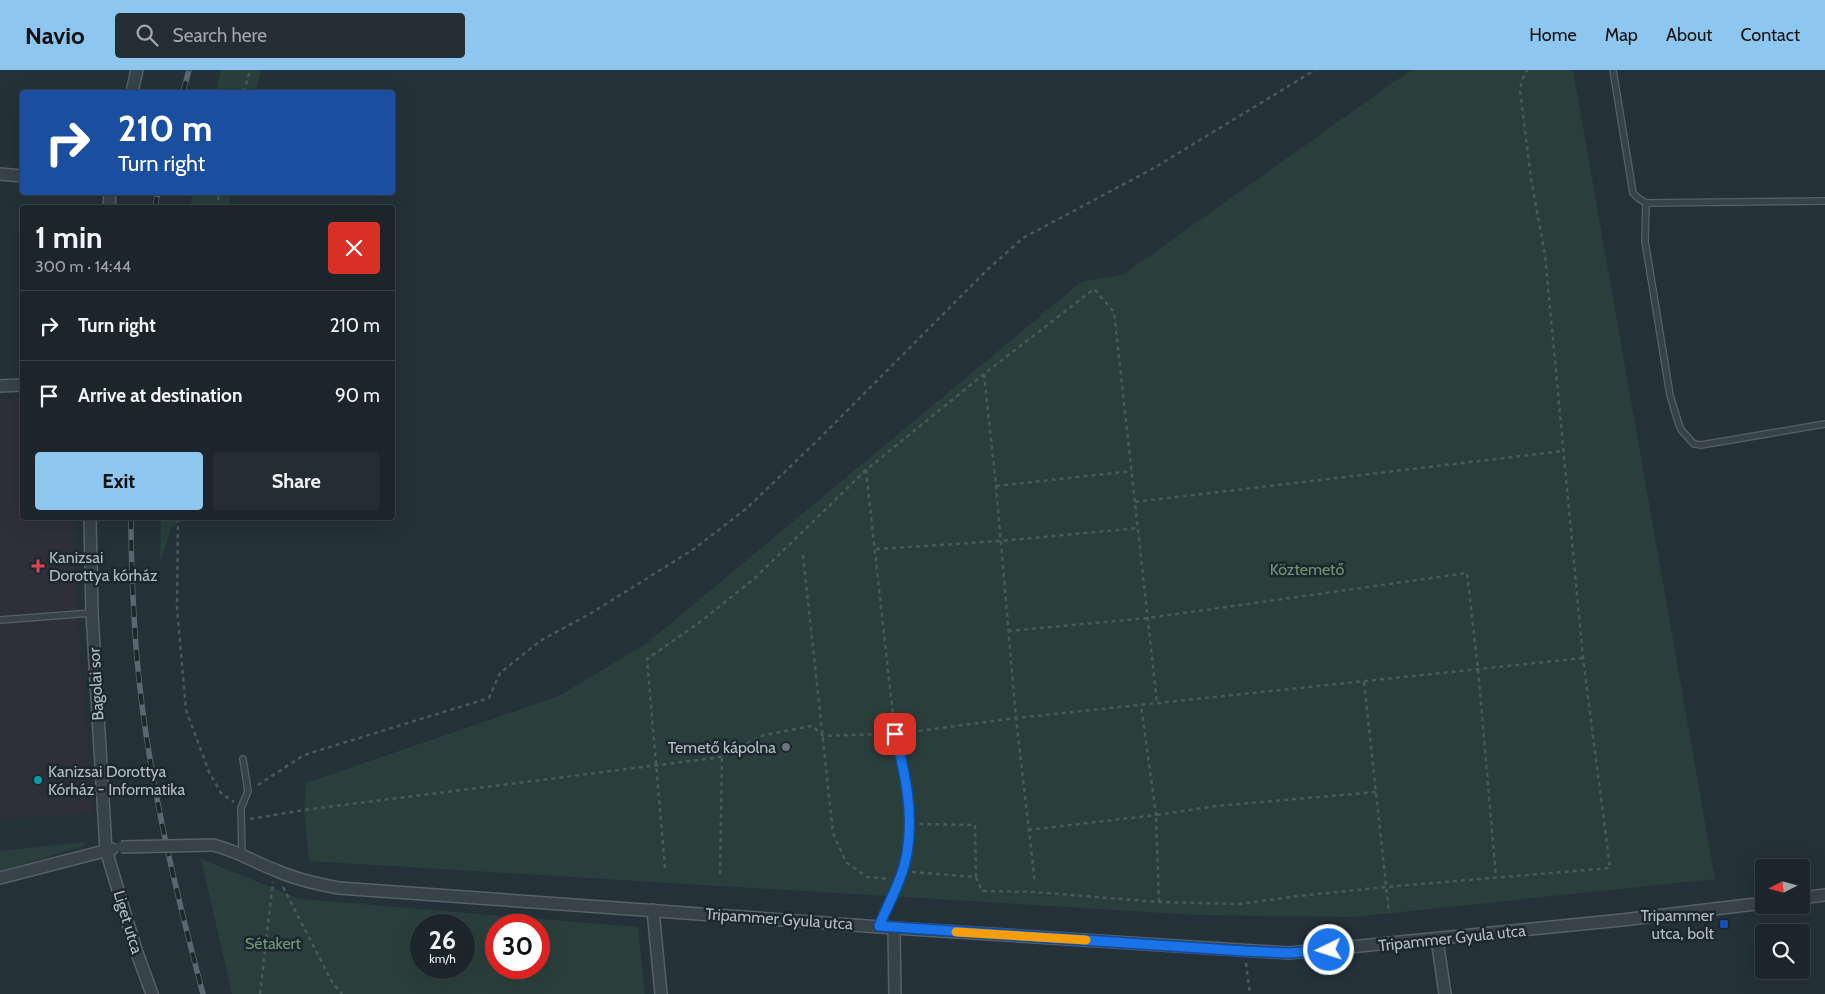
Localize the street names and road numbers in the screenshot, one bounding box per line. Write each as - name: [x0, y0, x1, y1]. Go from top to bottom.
- street label: Bagolai sor: [85, 646, 107, 721]
- street label: Liget utca: [109, 888, 147, 956]
- street label: Tripammer Gyula utca: [705, 904, 854, 934]
- street label: Tripammer Gyula utca: [1378, 921, 1527, 955]

